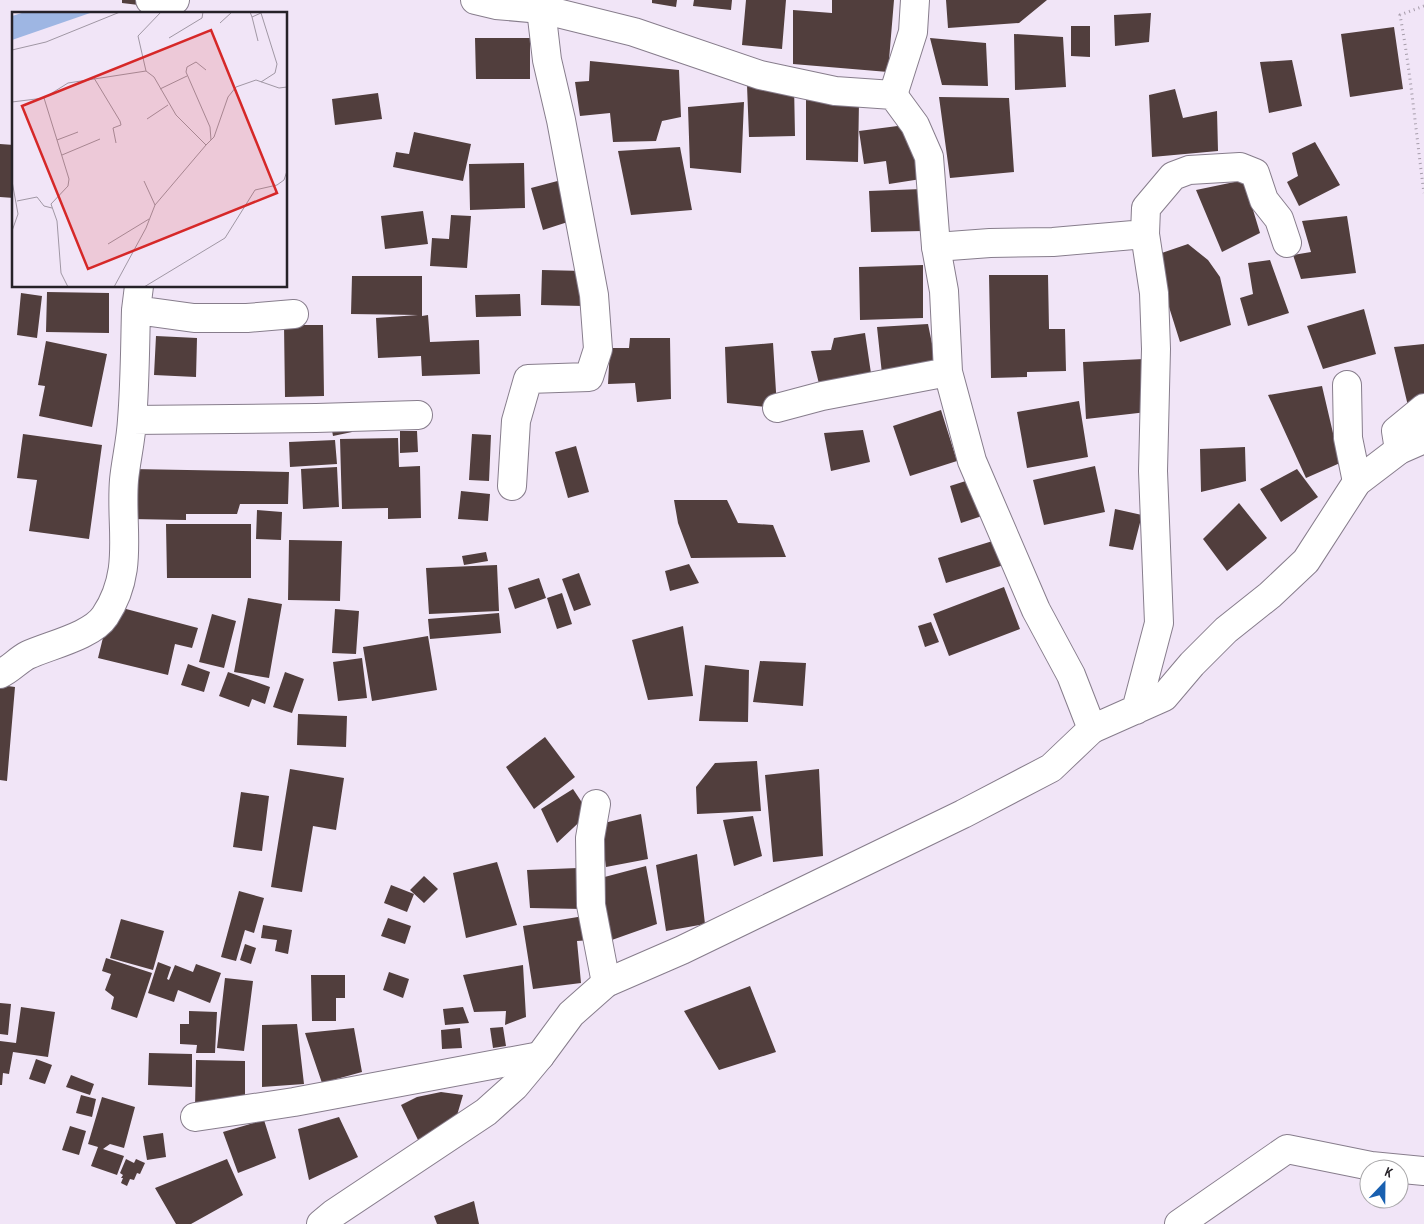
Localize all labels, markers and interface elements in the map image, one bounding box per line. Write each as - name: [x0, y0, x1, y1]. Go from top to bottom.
- inset map: [12, 12, 288, 288]
- north arrow: [1359, 1159, 1409, 1209]
- text: K: [1382, 1163, 1395, 1182]

